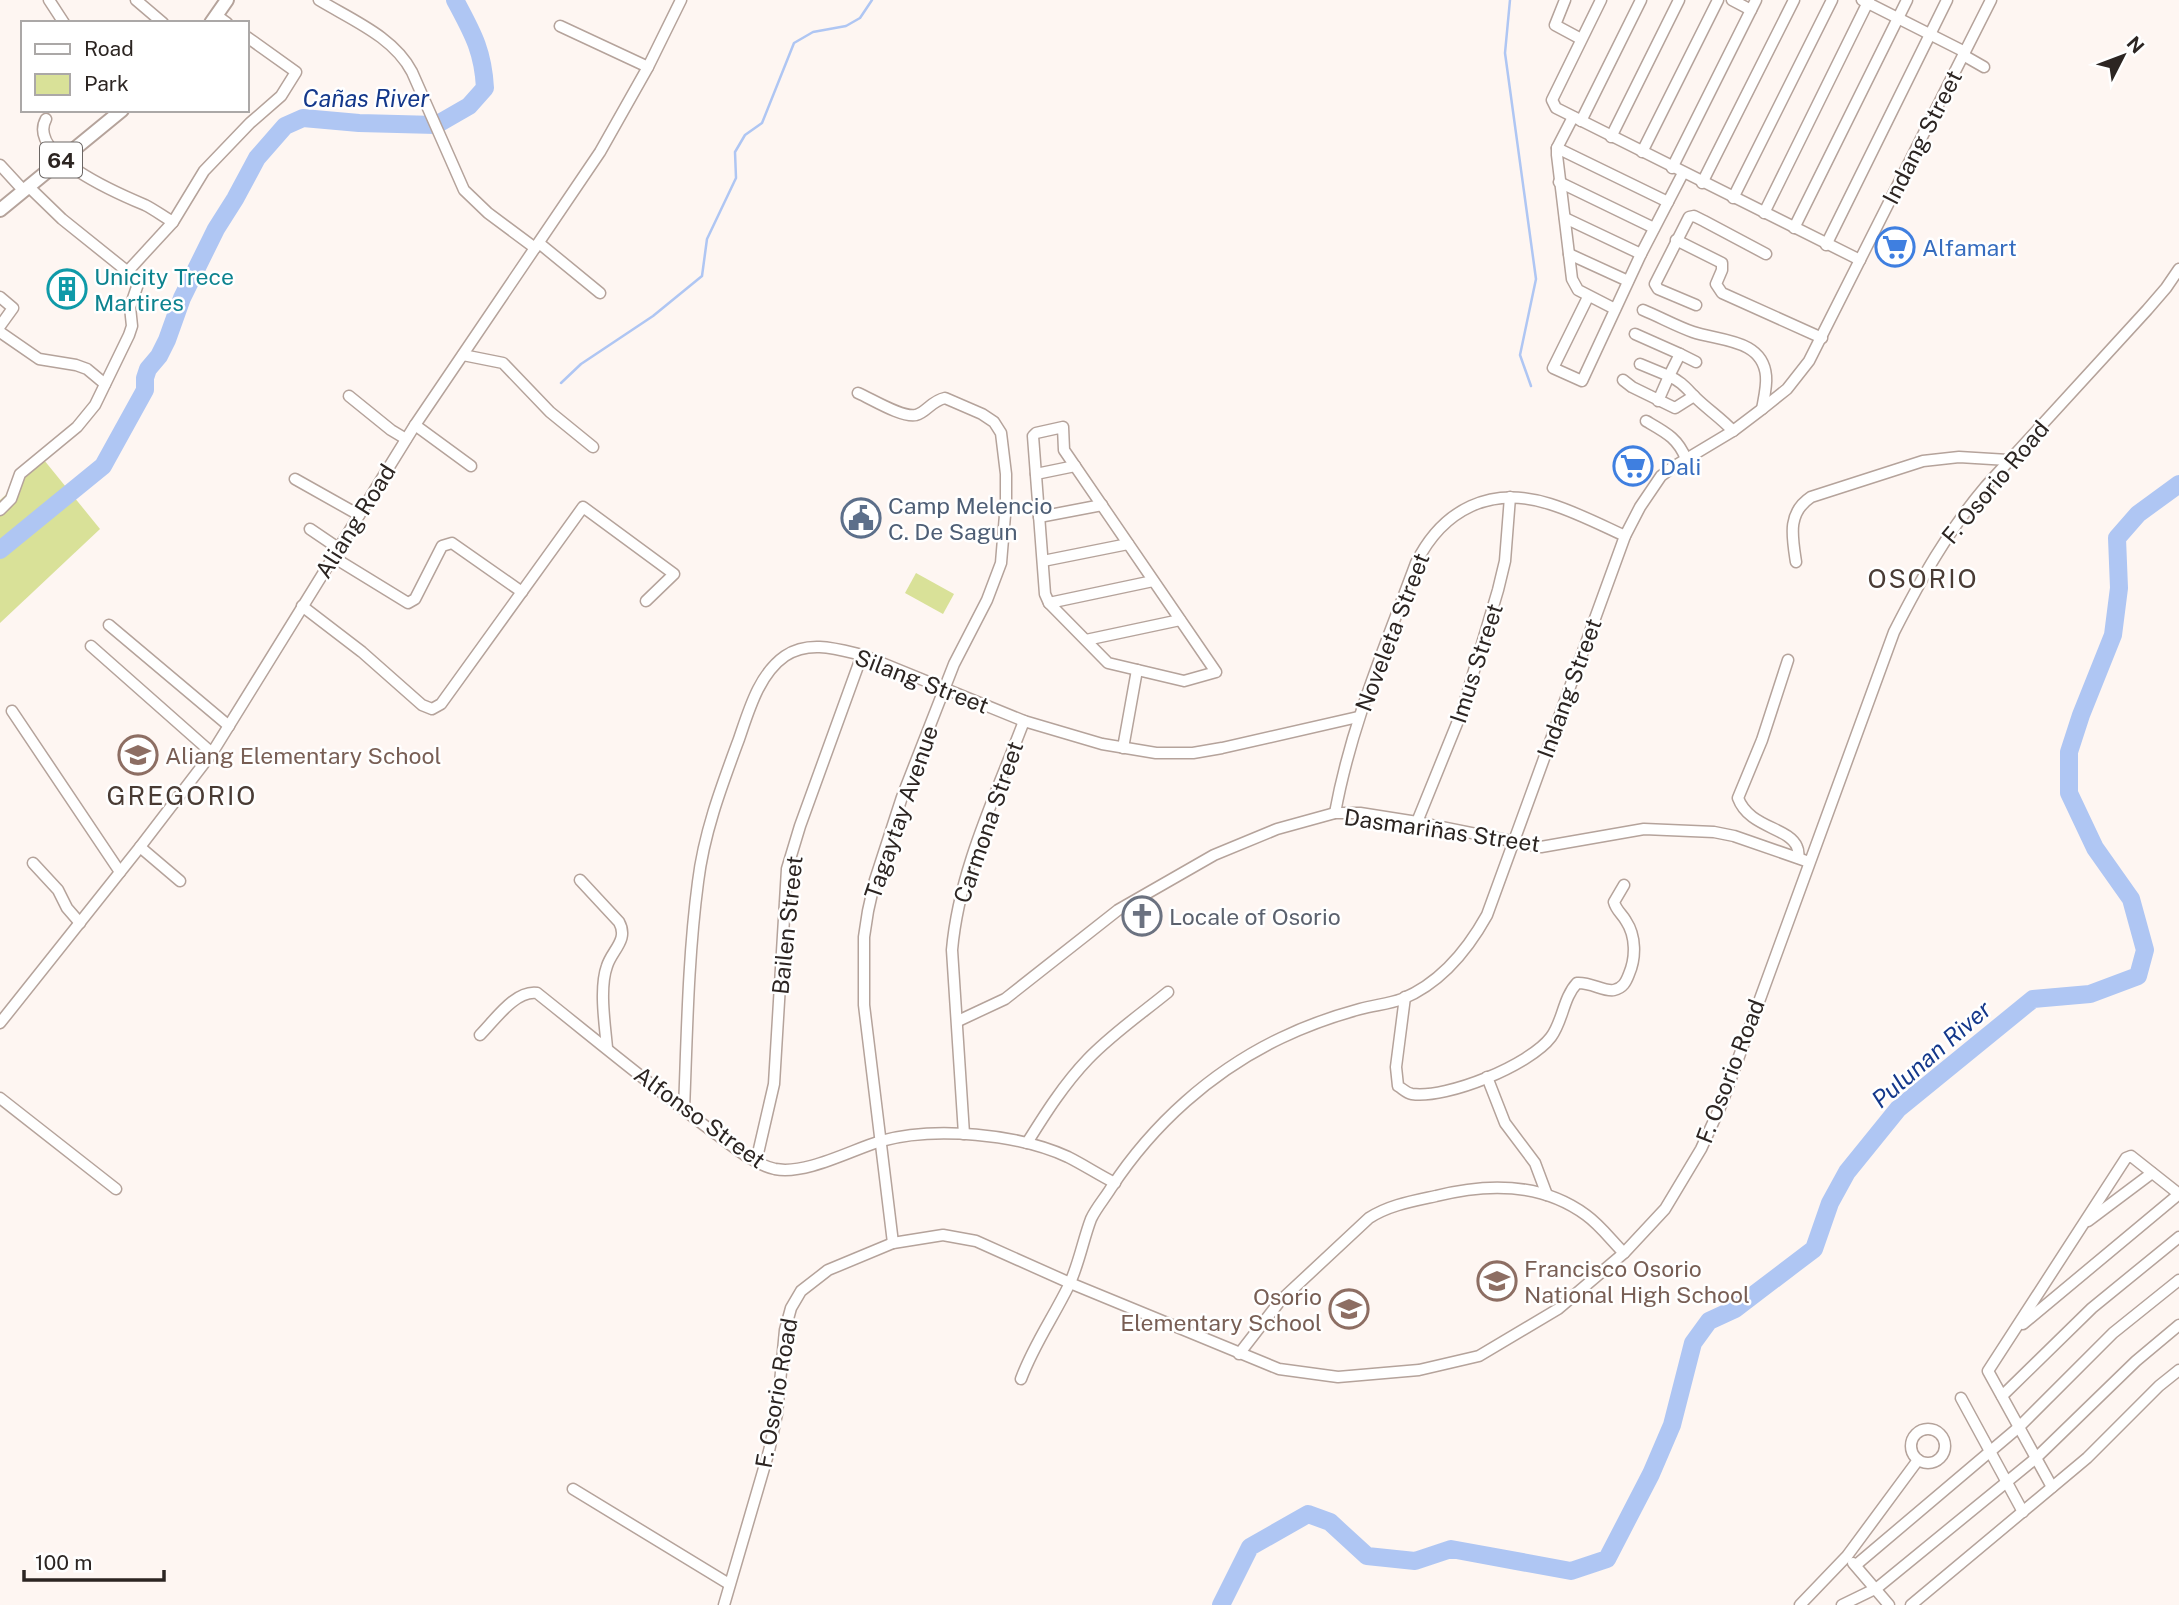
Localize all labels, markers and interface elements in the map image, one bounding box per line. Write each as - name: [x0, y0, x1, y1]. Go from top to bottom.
- legend: [21, 21, 248, 112]
- north arrow: [2088, 21, 2158, 91]
- text: N: [2122, 32, 2149, 58]
- text: Road: [84, 36, 134, 61]
- street label: Indang Street: [1877, 66, 1967, 208]
- text: Park: [84, 71, 129, 96]
- water label: Cañas River: [303, 84, 430, 112]
- road number: 64: [40, 142, 82, 178]
- supermarket icon: Alfamart: [1874, 226, 1916, 268]
- place label: Alfamart: [1922, 234, 2017, 261]
- place label: Unicity Trece Martires: [94, 263, 234, 316]
- building icon: Unicity Trece Martires: [46, 268, 88, 310]
- street label: F. Osorio Road: [1936, 415, 2054, 549]
- supermarket icon: Dali: [1612, 445, 1654, 487]
- place label: Dali: [1660, 453, 1701, 480]
- street label: Aliang Road: [309, 459, 401, 583]
- place label: Camp Melencio C. De Sagun: [888, 492, 1052, 545]
- public building icon: Camp Melencio C. De Sagun: [840, 497, 882, 539]
- street label: Noveleta Street: [1349, 549, 1435, 715]
- district label: OSORIO: [1867, 563, 1979, 594]
- street label: Imus Street: [1444, 600, 1508, 726]
- street label: Indang Street: [1531, 615, 1607, 761]
- street label: Silang Street: [851, 643, 993, 719]
- street label: Tagaytay Avenue: [859, 722, 943, 902]
- school or university icon: Aliang Elementary School: [117, 734, 159, 776]
- street label: Carmona Street: [948, 738, 1028, 906]
- place label: Aliang Elementary School: [165, 742, 442, 769]
- district label: GREGORIO: [107, 780, 257, 811]
- street label: Dasmariñas Street: [1342, 803, 1542, 857]
- street label: Bailen Street: [766, 854, 808, 996]
- church icon: Locale of Osorio: [1121, 895, 1163, 937]
- place label: Locale of Osorio: [1169, 903, 1341, 930]
- water label: Pulunan River: [1866, 994, 1997, 1113]
- street label: F. Osorio Road: [1690, 995, 1770, 1147]
- street label: Alfonso Street: [629, 1060, 771, 1174]
- place label: Francisco Osorio National High School: [1524, 1255, 1750, 1308]
- school or university icon: Francisco Osorio National High School: [1476, 1260, 1518, 1302]
- place label: Osorio Elementary School: [1120, 1283, 1322, 1336]
- school or university icon: Osorio Elementary School: [1328, 1288, 1370, 1330]
- street label: F. Osorio Road: [750, 1316, 802, 1470]
- scale bar: [24, 1538, 164, 1582]
- text: 100 m: [35, 1550, 92, 1575]

